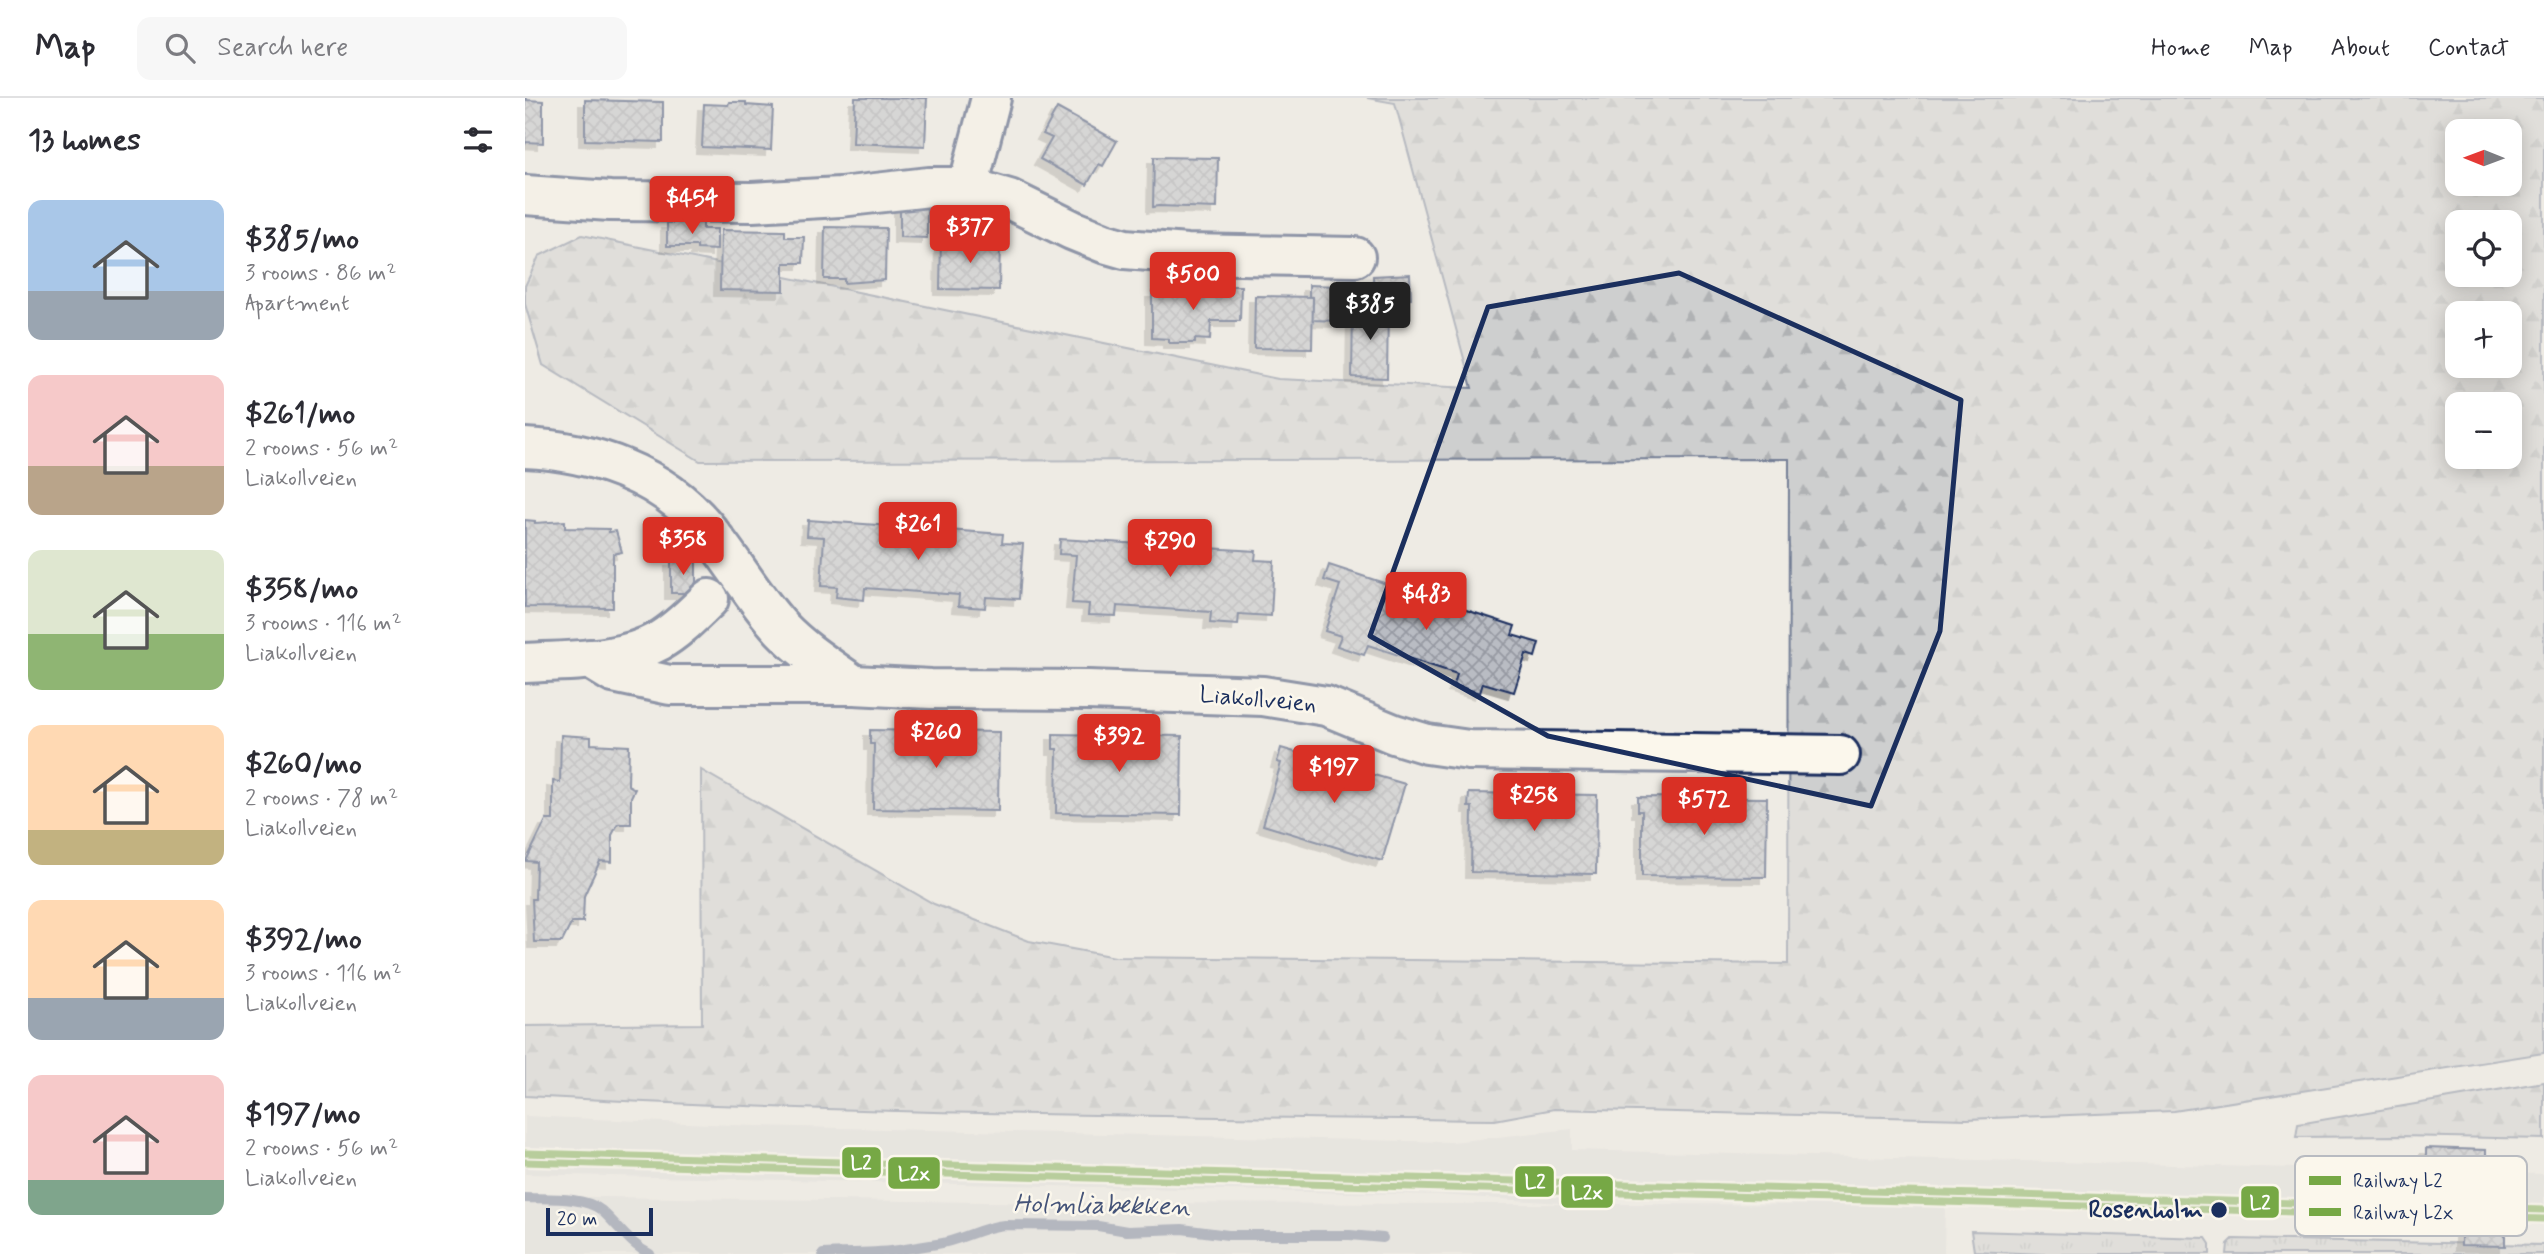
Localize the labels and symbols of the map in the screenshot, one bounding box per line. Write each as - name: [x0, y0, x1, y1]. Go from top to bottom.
- north arrow: [2445, 119, 2522, 196]
- pin: $454: [651, 176, 733, 236]
- pin: $377: [929, 206, 1011, 265]
- pin: $500: [1152, 252, 1234, 312]
- pin: $385: [1329, 282, 1411, 342]
- pin: $261: [877, 503, 959, 562]
- pin: $358: [642, 518, 724, 577]
- pin: $290: [1129, 519, 1211, 579]
- pin: $483: [1385, 573, 1467, 632]
- street label: Liakollveien: [1198, 679, 1318, 721]
- pin: $260: [895, 710, 977, 770]
- pin: $392: [1078, 714, 1160, 774]
- pin: $197: [1293, 746, 1375, 805]
- pin: $258: [1493, 774, 1575, 833]
- pin: $572: [1663, 778, 1745, 837]
- line badge: L2: [841, 1146, 882, 1179]
- text: L2: [850, 1151, 872, 1176]
- line badge: L2x: [887, 1156, 941, 1190]
- legend: [2295, 1156, 2527, 1236]
- text: L2x: [898, 1162, 931, 1187]
- line badge: L2: [1514, 1165, 1555, 1198]
- text: Railway L2: [2353, 1169, 2443, 1195]
- text: L2: [1524, 1170, 1546, 1195]
- line badge: L2x: [1560, 1175, 1614, 1209]
- text: L2x: [1571, 1181, 1604, 1206]
- line badge: L2: [2240, 1185, 2280, 1219]
- water label: Holmliabekken: [1013, 1187, 1192, 1225]
- text: L2: [2249, 1191, 2271, 1216]
- place label: Rosenholm: [2088, 1195, 2203, 1226]
- marker: Rosenholm: [2209, 1200, 2229, 1220]
- text: Railway L2x: [2353, 1201, 2454, 1227]
- scale bar: [546, 1205, 653, 1237]

